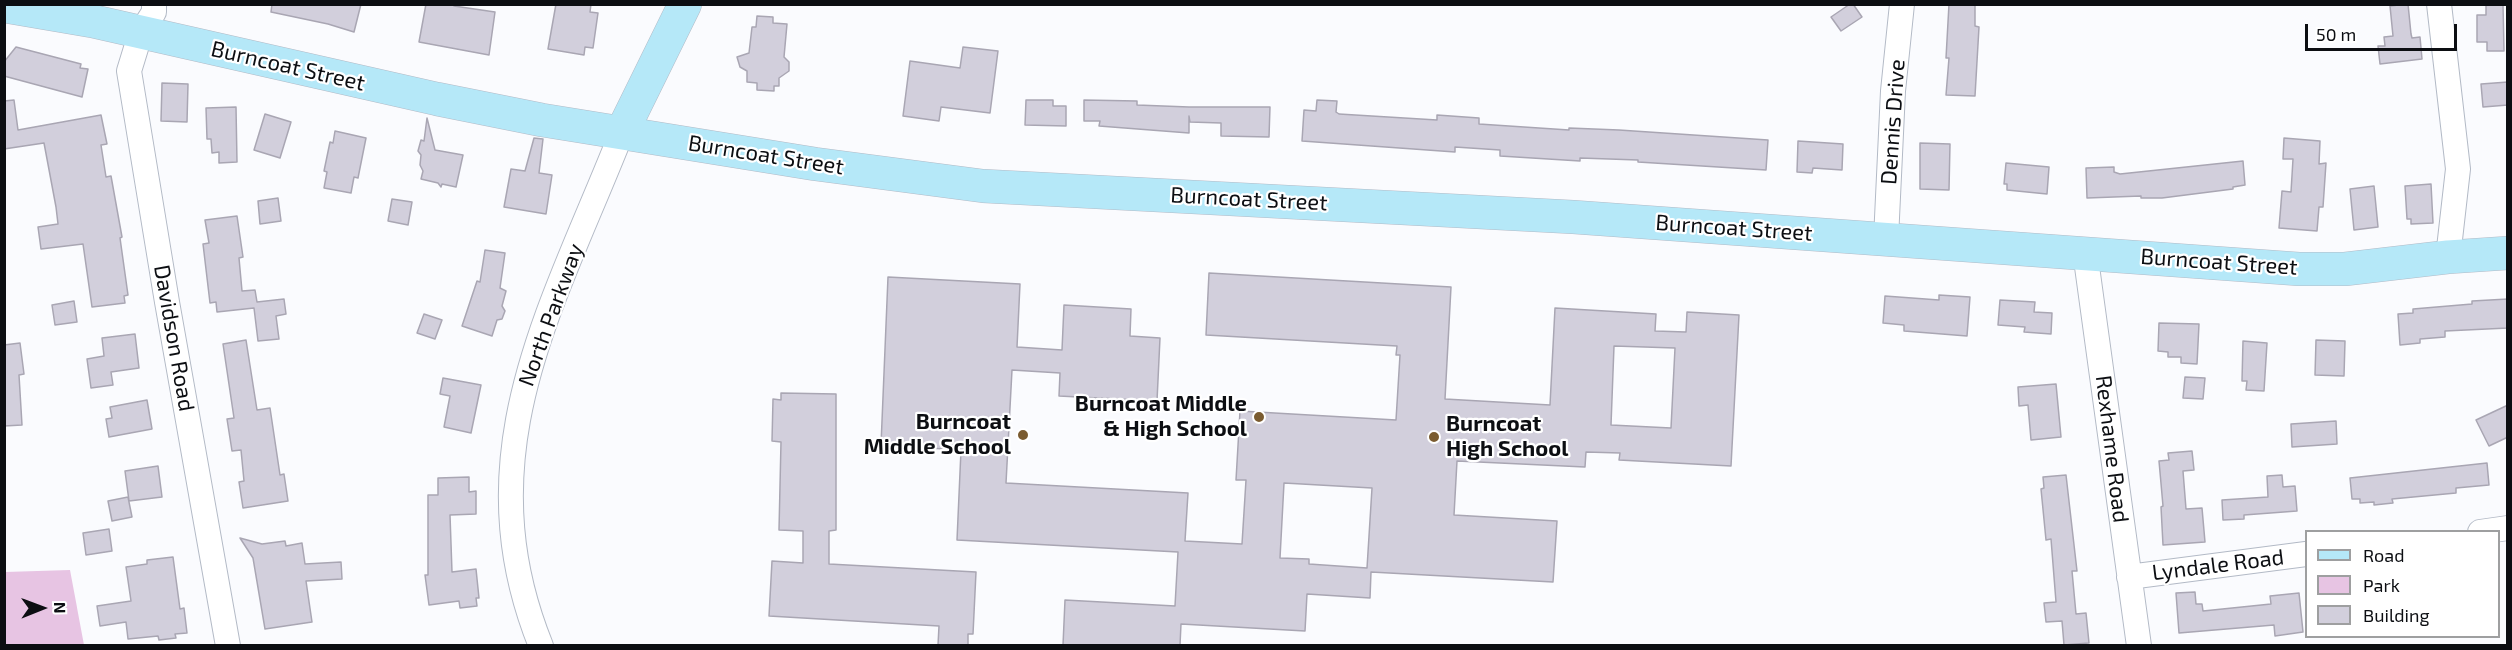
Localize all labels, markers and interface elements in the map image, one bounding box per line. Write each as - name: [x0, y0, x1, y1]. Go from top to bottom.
- scale bar: [2308, 12, 2460, 50]
- text: 50 m: [2316, 23, 2356, 45]
- street label: Burncoat Street: [208, 35, 368, 97]
- street label: Dennis Drive: [1875, 58, 1911, 186]
- street label: Burncoat Street: [686, 130, 846, 180]
- street label: Burncoat Street: [1170, 182, 1328, 216]
- street label: Burncoat Street: [1655, 209, 1813, 247]
- street label: North Parkway: [513, 240, 589, 390]
- street label: Burncoat Street: [2140, 243, 2298, 281]
- street label: Davidson Road: [148, 263, 200, 413]
- street label: Rexhame Road: [2090, 374, 2134, 524]
- place label: Burncoat Middle & High School: [1075, 391, 1247, 442]
- place label: Burncoat Middle School: [864, 409, 1011, 460]
- marker: Burncoat Middle & High School: [1252, 410, 1266, 424]
- place label: Burncoat High School: [1446, 411, 1569, 463]
- marker: Burncoat Middle School: [1016, 428, 1030, 442]
- marker: Burncoat High School: [1427, 430, 1441, 444]
- legend: [2305, 530, 2500, 638]
- street label: Lyndale Road: [2150, 544, 2286, 586]
- text: Road: [2363, 544, 2404, 566]
- text: Park: [2363, 574, 2400, 596]
- north arrow: [12, 578, 72, 638]
- text: N: [51, 602, 70, 614]
- text: Building: [2363, 604, 2430, 626]

